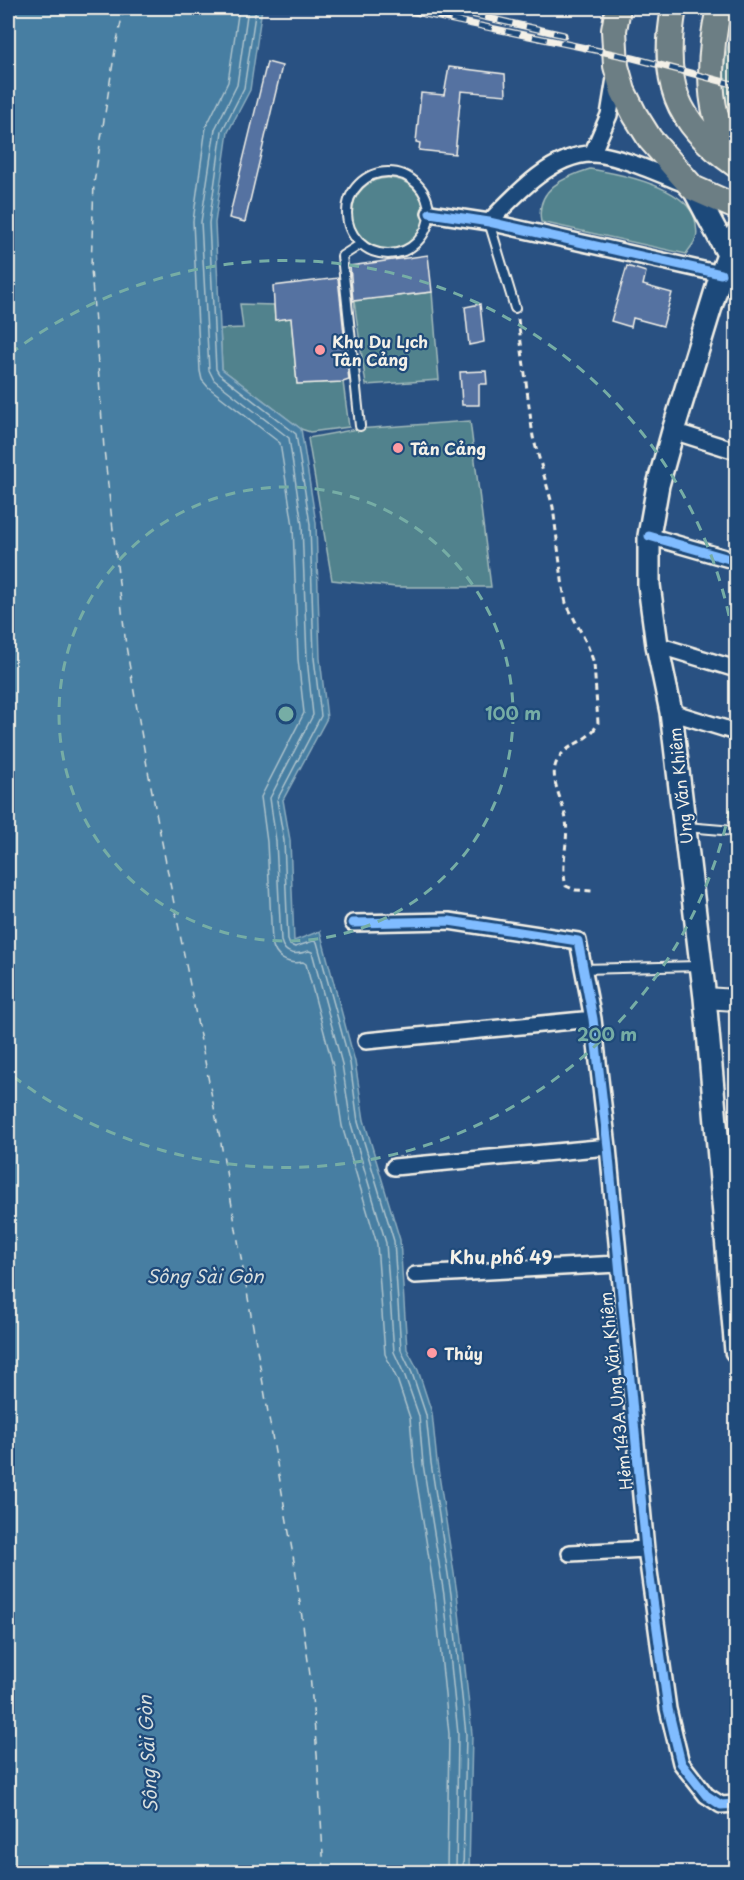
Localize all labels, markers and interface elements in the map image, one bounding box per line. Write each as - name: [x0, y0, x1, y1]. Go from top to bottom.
- place label: Khu Du Lịch Tân Cảng: [332, 329, 428, 371]
- marker: Khu Du Lịch Tân Cảng: [313, 343, 327, 357]
- place label: Tân Cảng: [410, 436, 486, 460]
- marker: Tân Cảng: [391, 441, 405, 455]
- text: 100 m: [485, 699, 541, 726]
- centre of rings: [276, 704, 296, 724]
- street label: Ung Văn Khiêm: [662, 726, 698, 846]
- text: 200 m: [577, 1020, 637, 1047]
- district label: Khu phố 49: [450, 1243, 553, 1270]
- water label: Sông Sài Gòn: [146, 1262, 264, 1289]
- street label: Hẻm 143A Ung Văn Khiêm: [593, 1291, 637, 1491]
- place label: Thủy: [444, 1341, 483, 1365]
- marker: Thủy: [425, 1346, 439, 1360]
- water label: Sông Sài Gòn: [130, 1694, 164, 1813]

